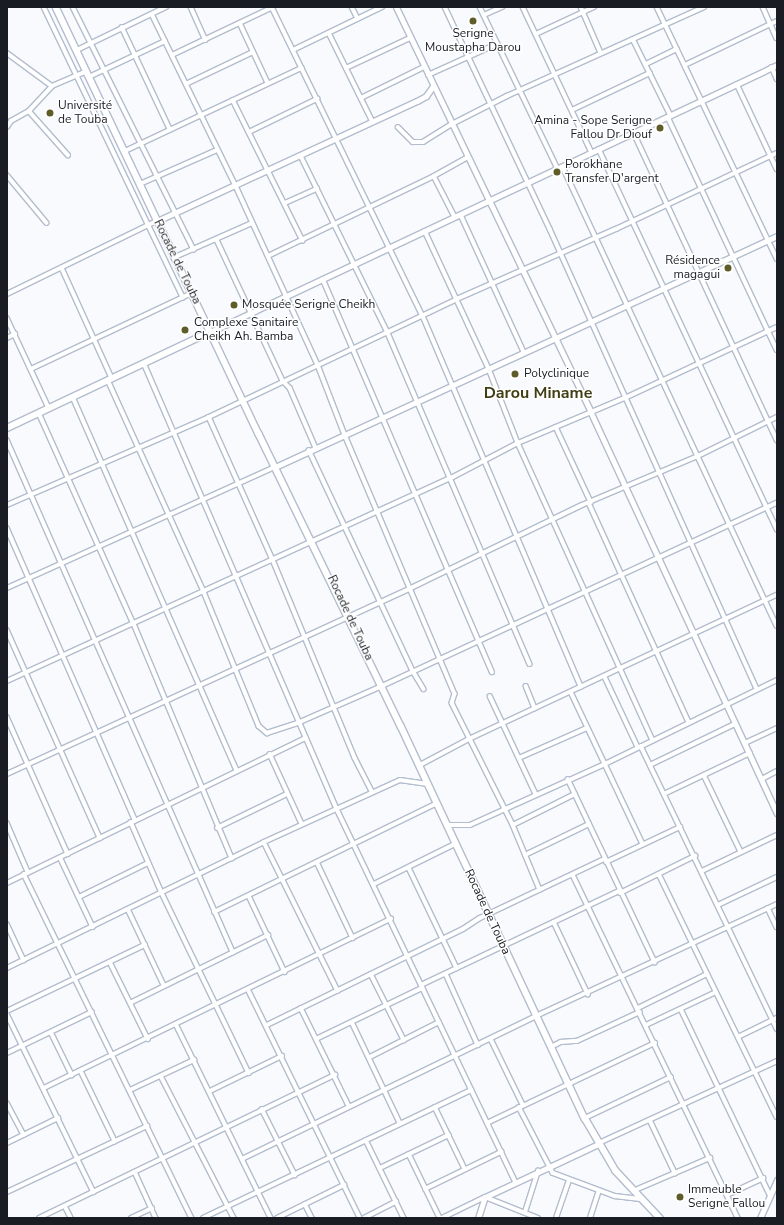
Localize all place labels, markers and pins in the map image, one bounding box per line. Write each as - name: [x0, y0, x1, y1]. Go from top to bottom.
- marker: Serigne Moustapha Darou: [468, 16, 478, 26]
- place label: Serigne Moustapha Darou: [425, 27, 521, 55]
- place label: Université de Touba: [58, 99, 112, 127]
- marker: Université de Touba: [45, 108, 55, 118]
- place label: Amina - Sope Serigne Fallou Dr Diouf: [534, 114, 652, 142]
- marker: Amina - Sope Serigne Fallou Dr Diouf: [655, 123, 665, 133]
- place label: Porokhane Transfer D'argent: [565, 158, 659, 186]
- marker: Porokhane Transfer D'argent: [552, 167, 562, 177]
- place label: Résidence magagui: [665, 254, 720, 282]
- marker: Résidence magagui: [723, 263, 733, 273]
- place label: Mosquée Serigne Cheikh: [242, 298, 375, 312]
- marker: Mosquée Serigne Cheikh: [229, 300, 239, 310]
- place label: Complexe Sanitaire Cheikh Ah. Bamba: [194, 316, 298, 344]
- marker: Complexe Sanitaire Cheikh Ah. Bamba: [179, 324, 191, 336]
- place label: Polyclinique: [524, 367, 589, 381]
- marker: Polyclinique: [509, 368, 521, 380]
- place label: Immeuble Serigne Fallou: [688, 1183, 765, 1211]
- marker: Immeuble Serigne Fallou: [675, 1192, 685, 1202]

